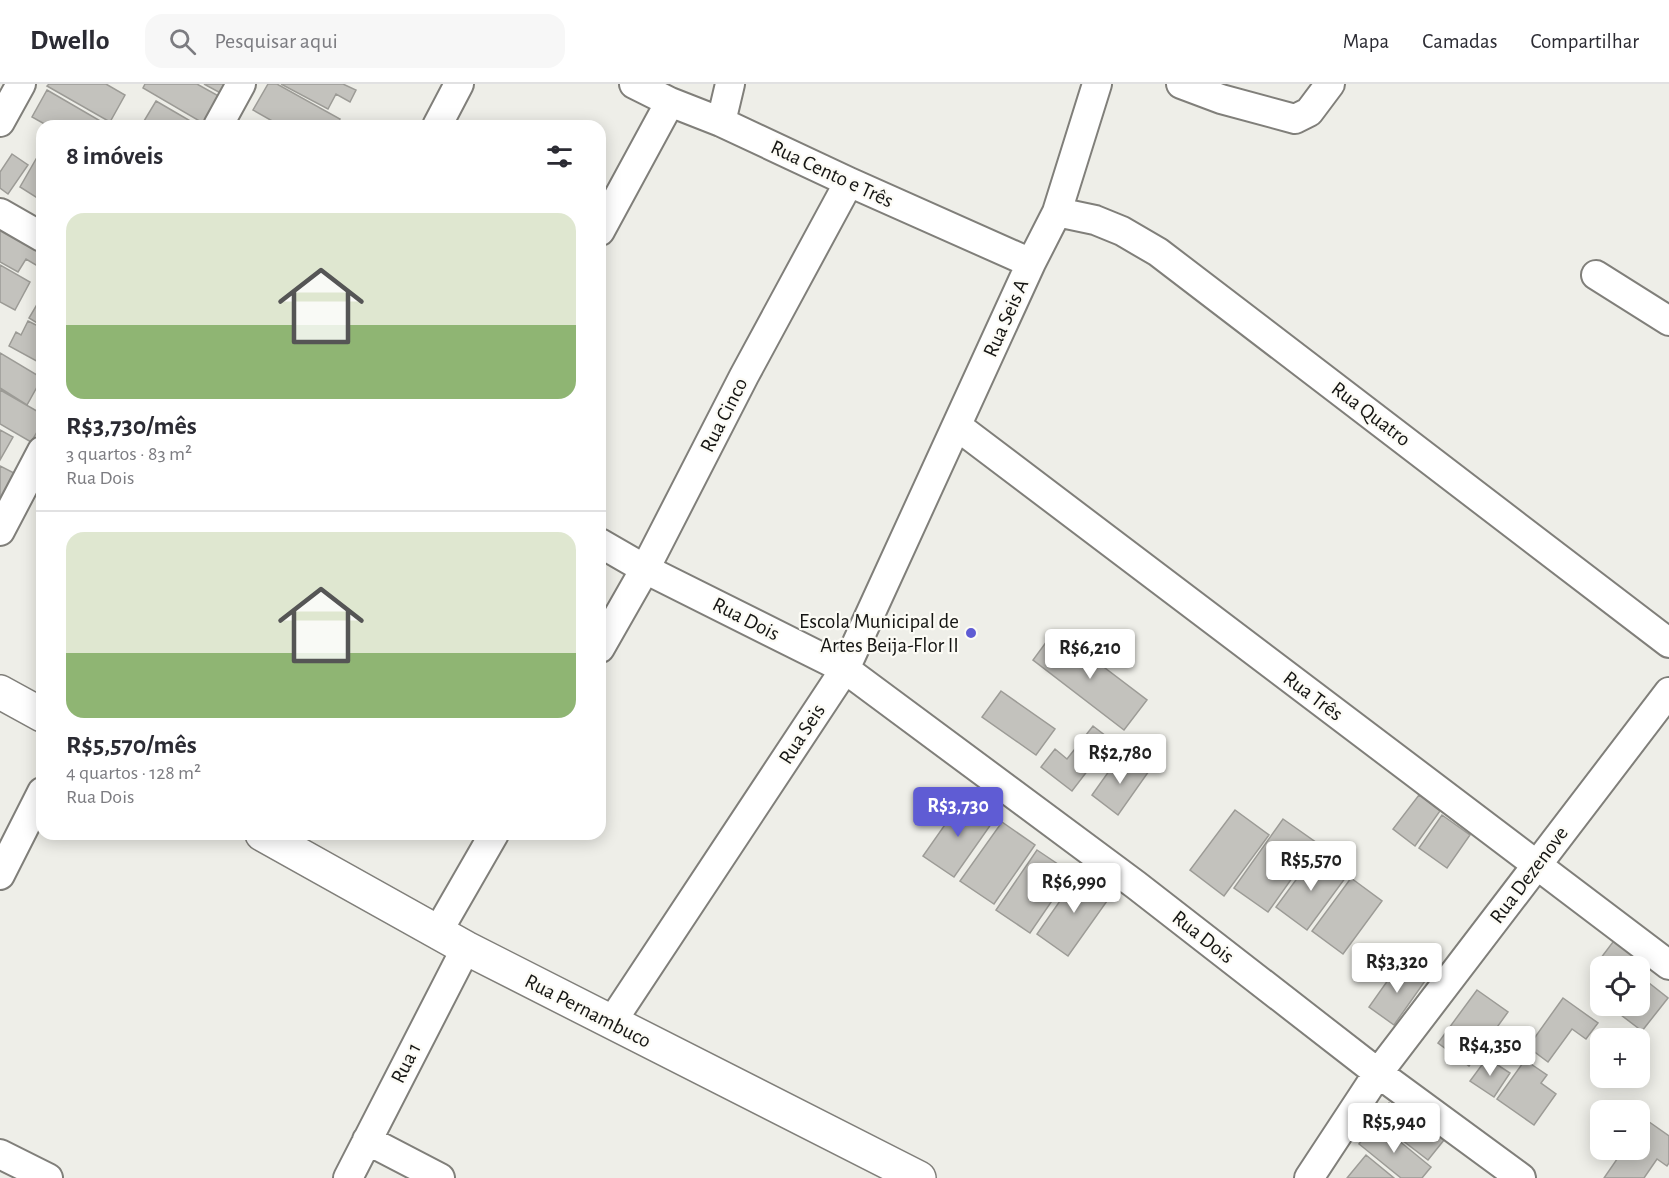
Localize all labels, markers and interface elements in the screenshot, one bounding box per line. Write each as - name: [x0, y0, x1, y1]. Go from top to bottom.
- search box: [145, 14, 565, 68]
- icon: search: [166, 25, 199, 58]
- text: Dwello: [30, 27, 109, 55]
- text: Pesquisar aqui: [214, 30, 338, 52]
- text: Mapa: [1343, 31, 1389, 52]
- text: Camadas: [1422, 31, 1497, 52]
- text: Compartilhar: [1530, 31, 1639, 52]
- street label: Rua Cento e Três: [767, 136, 897, 212]
- icon: filters: [543, 140, 576, 173]
- text: 8 imóveis: [66, 143, 163, 169]
- icon: home: [267, 252, 375, 360]
- street label: Rua Seis A: [980, 276, 1032, 360]
- street label: Rua Cinco: [696, 374, 752, 456]
- street label: Rua Quatro: [1328, 378, 1414, 450]
- text: R$3,730/mês: [66, 413, 197, 439]
- text: 3 quartos · 83 m²: [66, 444, 192, 464]
- text: Rua Dois: [66, 468, 134, 488]
- icon: home: [267, 571, 375, 679]
- street label: Rua Dois: [709, 593, 783, 645]
- place label: Escola Municipal de Artes Beija-Flor II: [799, 611, 959, 656]
- marker: Escola Municipal de Artes Beija-Flor II: [964, 626, 978, 640]
- pin: R$6,210: [1035, 629, 1145, 680]
- text: R$6,210: [1059, 638, 1121, 658]
- street label: Rua Três: [1279, 667, 1347, 725]
- street label: Rua Seis: [775, 700, 829, 768]
- text: R$5,570/mês: [66, 732, 197, 758]
- pin: R$2,780: [1065, 734, 1175, 785]
- text: R$2,780: [1088, 743, 1152, 763]
- text: 4 quartos · 128 m²: [66, 763, 201, 783]
- text: Rua Dois: [66, 787, 134, 807]
- pin: R$3,730: [903, 787, 1013, 838]
- text: R$3,730: [927, 796, 989, 816]
- street label: Rua Dezenove: [1486, 823, 1572, 927]
- pin: R$5,570: [1256, 841, 1366, 892]
- text: R$5,570: [1280, 850, 1342, 870]
- pin: R$6,990: [1019, 863, 1129, 914]
- text: R$6,990: [1042, 872, 1106, 892]
- street label: Rua Dois: [1168, 907, 1238, 967]
- pin: R$3,320: [1342, 943, 1452, 994]
- text: R$3,320: [1366, 952, 1428, 972]
- map controls: [1590, 956, 1650, 1160]
- button: locate: [1590, 956, 1650, 1016]
- street label: Rua Pernambuco: [521, 970, 655, 1052]
- pin: R$4,350: [1435, 1026, 1545, 1077]
- button: +: [1590, 1028, 1650, 1088]
- text: R$4,350: [1458, 1035, 1522, 1055]
- street label: Rua 1: [387, 1039, 425, 1087]
- button: −: [1590, 1100, 1650, 1160]
- pin: R$5,940: [1339, 1103, 1449, 1154]
- text: R$5,940: [1362, 1112, 1426, 1132]

